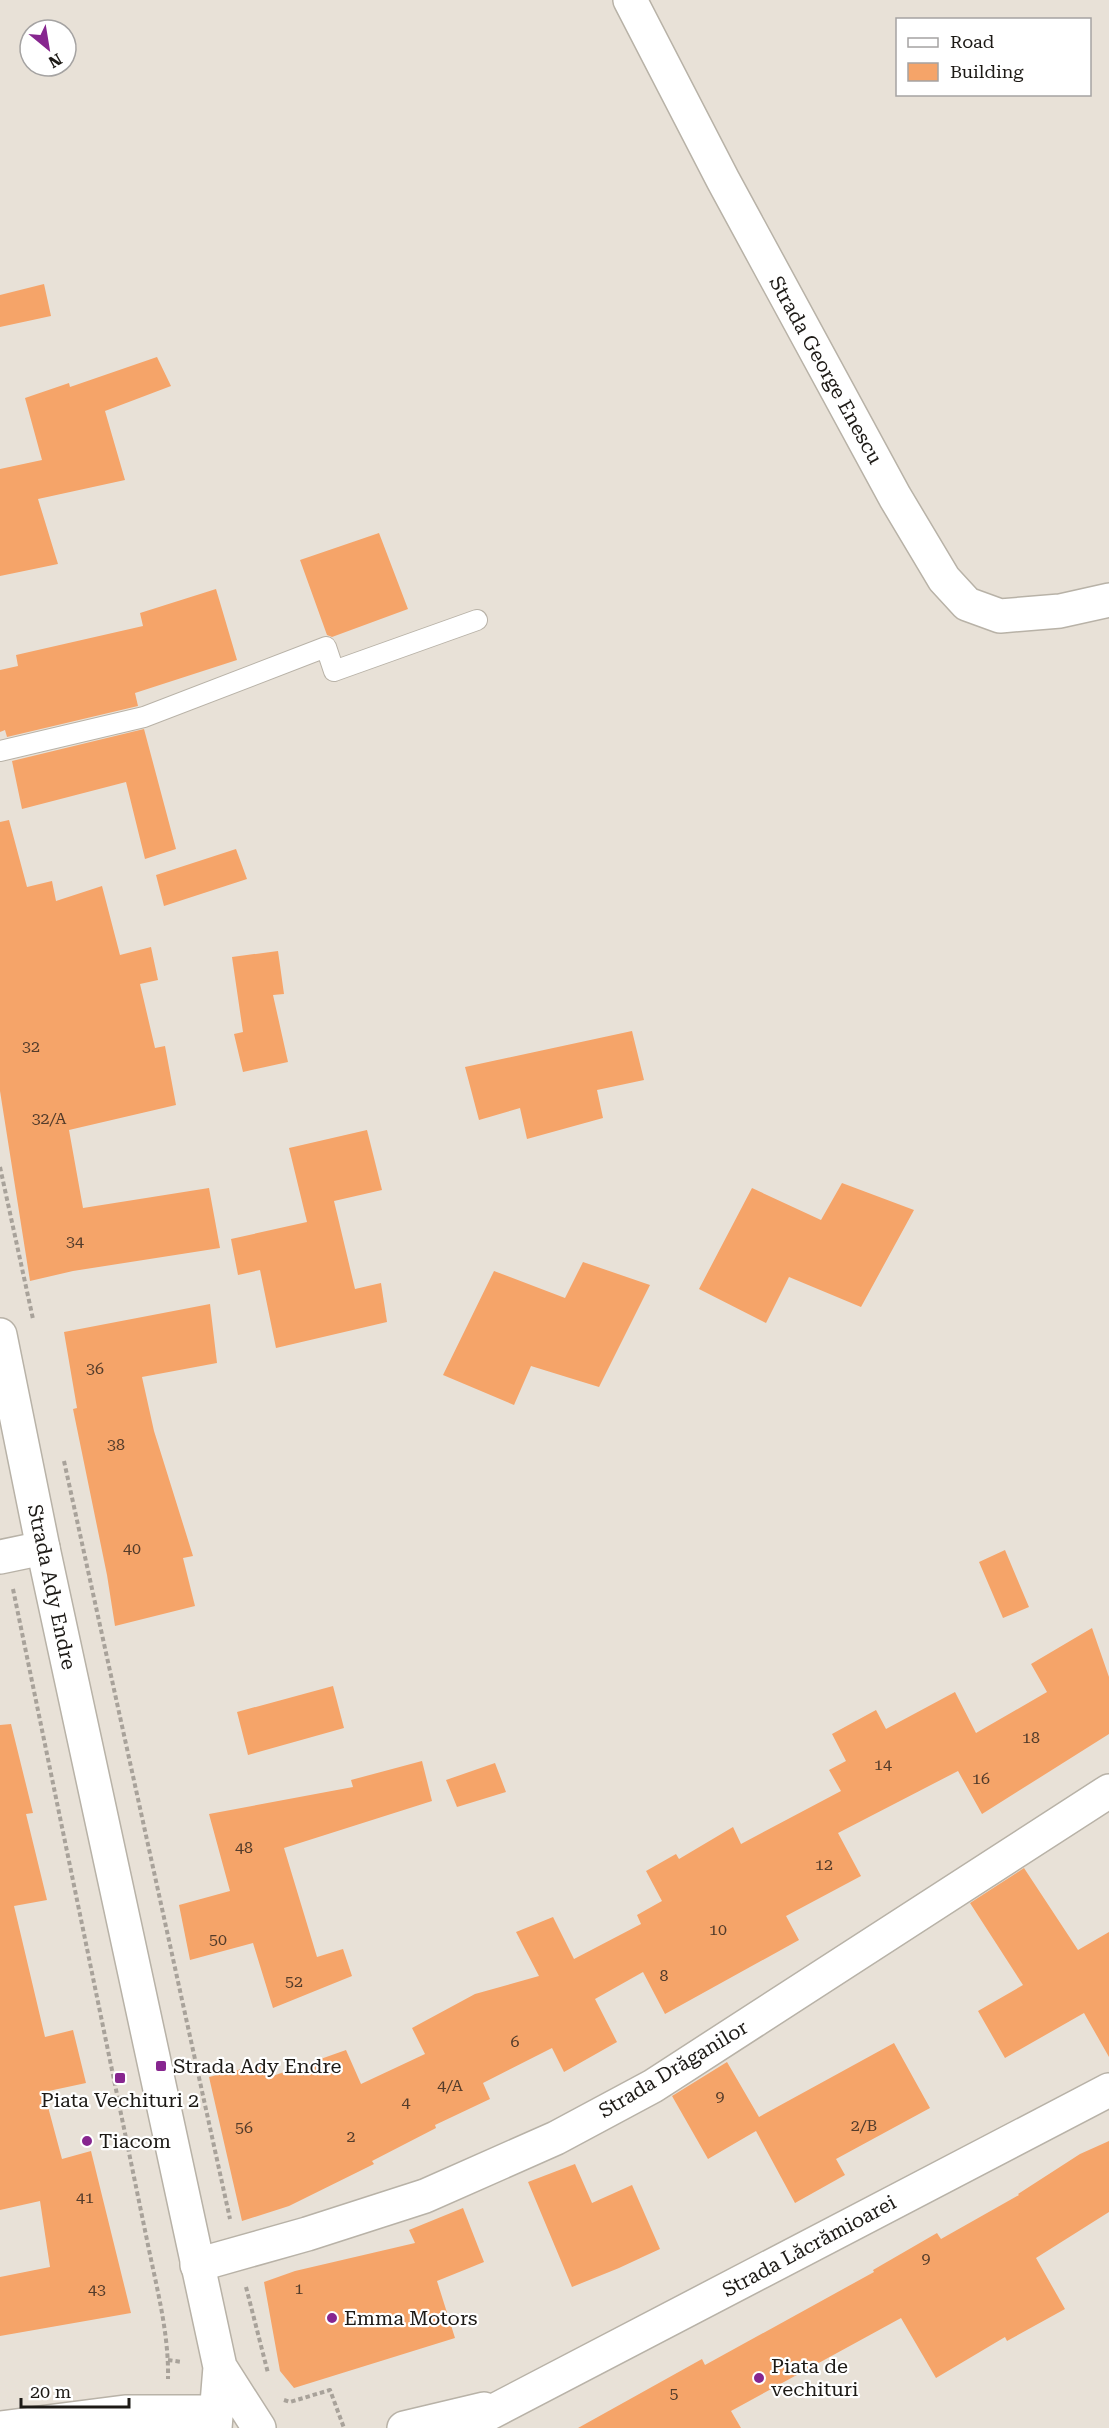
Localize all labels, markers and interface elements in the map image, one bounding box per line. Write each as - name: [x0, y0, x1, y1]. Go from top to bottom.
- north arrow: [18, 18, 78, 78]
- legend: [896, 18, 1091, 96]
- text: Road: [950, 31, 995, 52]
- text: N: [45, 49, 65, 72]
- text: Building: [950, 61, 1024, 82]
- street label: Strada George Enescu: [764, 272, 888, 469]
- house number: 32: [22, 1037, 40, 1056]
- house number: 32/A: [32, 1109, 67, 1128]
- house number: 34: [66, 1232, 84, 1251]
- house number: 36: [86, 1359, 104, 1378]
- house number: 38: [107, 1435, 125, 1454]
- street label: Strada Ady Endre: [23, 1502, 81, 1672]
- house number: 40: [123, 1539, 141, 1558]
- house number: 18: [1022, 1728, 1040, 1747]
- house number: 14: [874, 1755, 892, 1774]
- house number: 16: [972, 1769, 990, 1788]
- house number: 48: [235, 1838, 253, 1857]
- house number: 12: [815, 1855, 833, 1874]
- house number: 10: [709, 1920, 727, 1939]
- house number: 50: [209, 1930, 227, 1949]
- house number: 8: [660, 1966, 669, 1985]
- house number: 52: [285, 1972, 303, 1991]
- street label: Strada Drăganilor: [594, 2015, 752, 2123]
- house number: 6: [511, 2032, 520, 2051]
- place label: Strada Ady Endre: [173, 2054, 341, 2078]
- marker: Strada Ady Endre: [154, 2059, 168, 2073]
- marker: Piata Vechituri 2: [113, 2071, 127, 2085]
- house number: 4/A: [437, 2076, 464, 2095]
- house number: 9: [716, 2087, 725, 2106]
- place label: Piata Vechituri 2: [41, 2088, 199, 2112]
- house number: 4: [402, 2093, 411, 2112]
- house number: 2/B: [851, 2116, 877, 2135]
- house number: 56: [235, 2118, 253, 2137]
- house number: 2: [347, 2127, 356, 2146]
- place label: Tiacom: [99, 2129, 171, 2153]
- marker: Tiacom: [80, 2134, 94, 2148]
- house number: 41: [76, 2188, 94, 2207]
- street label: Strada Lăcrămioarei: [718, 2190, 900, 2302]
- house number: 9: [922, 2249, 931, 2268]
- house number: 1: [295, 2279, 304, 2298]
- house number: 43: [88, 2280, 106, 2299]
- place label: Emma Motors: [344, 2306, 478, 2330]
- marker: Emma Motors: [325, 2311, 339, 2325]
- place label: Piata de vechituri: [771, 2354, 858, 2401]
- scale bar: [21, 2371, 129, 2409]
- marker: Piata de vechituri: [752, 2371, 766, 2385]
- text: 20 m: [30, 2381, 71, 2402]
- house number: 5: [670, 2384, 679, 2403]

